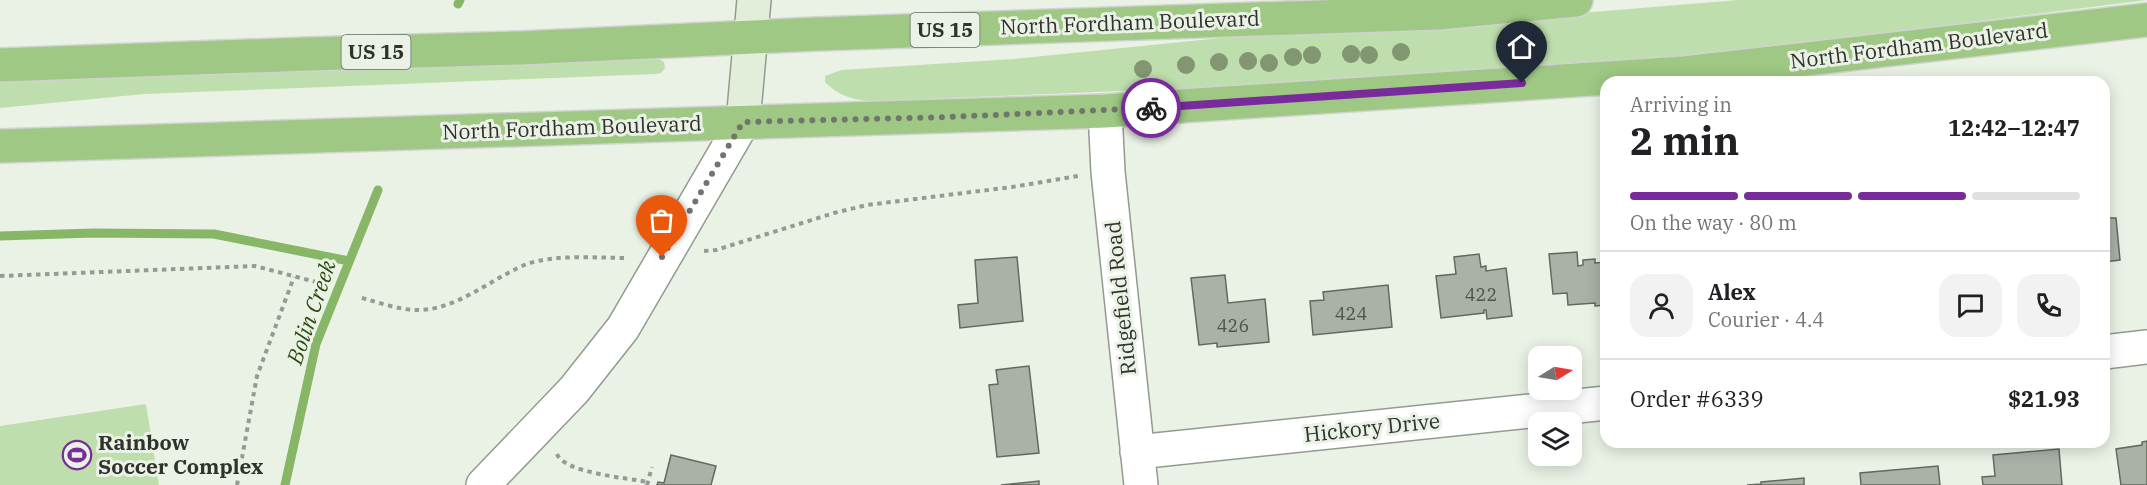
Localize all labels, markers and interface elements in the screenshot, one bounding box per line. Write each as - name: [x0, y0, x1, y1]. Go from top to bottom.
- street label: North Fordham Boulevard: [1000, 3, 1260, 41]
- road number: US 15: [910, 13, 980, 47]
- street label: North Fordham Boulevard: [1788, 15, 2050, 75]
- pin: [1496, 21, 1547, 83]
- icon: home: [1505, 30, 1538, 63]
- road number: US 15: [342, 35, 410, 69]
- courier: [1121, 78, 1181, 138]
- text: Arriving in: [1630, 91, 1732, 118]
- icon: bike: [1135, 92, 1168, 125]
- street label: North Fordham Boulevard: [442, 108, 702, 146]
- text: 12:42–12:47: [1948, 113, 2080, 142]
- text: 2 min: [1630, 115, 1739, 166]
- pin: [636, 195, 687, 257]
- icon: bag: [645, 204, 678, 237]
- text: On the way · 80 m: [1630, 209, 1797, 236]
- street label: Ridgefield Road: [1098, 220, 1142, 376]
- water label: Bolin Creek: [279, 256, 342, 369]
- button: person: [1630, 274, 1693, 337]
- button: chat: [1939, 274, 2002, 337]
- button: phone: [2017, 274, 2080, 337]
- text: Alex: [1708, 277, 1756, 306]
- house number: 422: [1465, 283, 1497, 306]
- house number: 424: [1335, 302, 1367, 325]
- text: Courier · 4.4: [1708, 306, 1824, 333]
- house number: 426: [1217, 314, 1249, 337]
- north arrow: [1528, 346, 1582, 400]
- map controls: [1528, 346, 1582, 466]
- text: Order #6339: [1630, 384, 1764, 413]
- text: $21.93: [2008, 384, 2080, 413]
- street label: Hickory Drive: [1302, 406, 1441, 448]
- button: layers: [1528, 412, 1582, 466]
- place label: Rainbow Soccer Complex: [98, 428, 264, 480]
- sports icon: Rainbow Soccer Complex: [61, 439, 93, 471]

